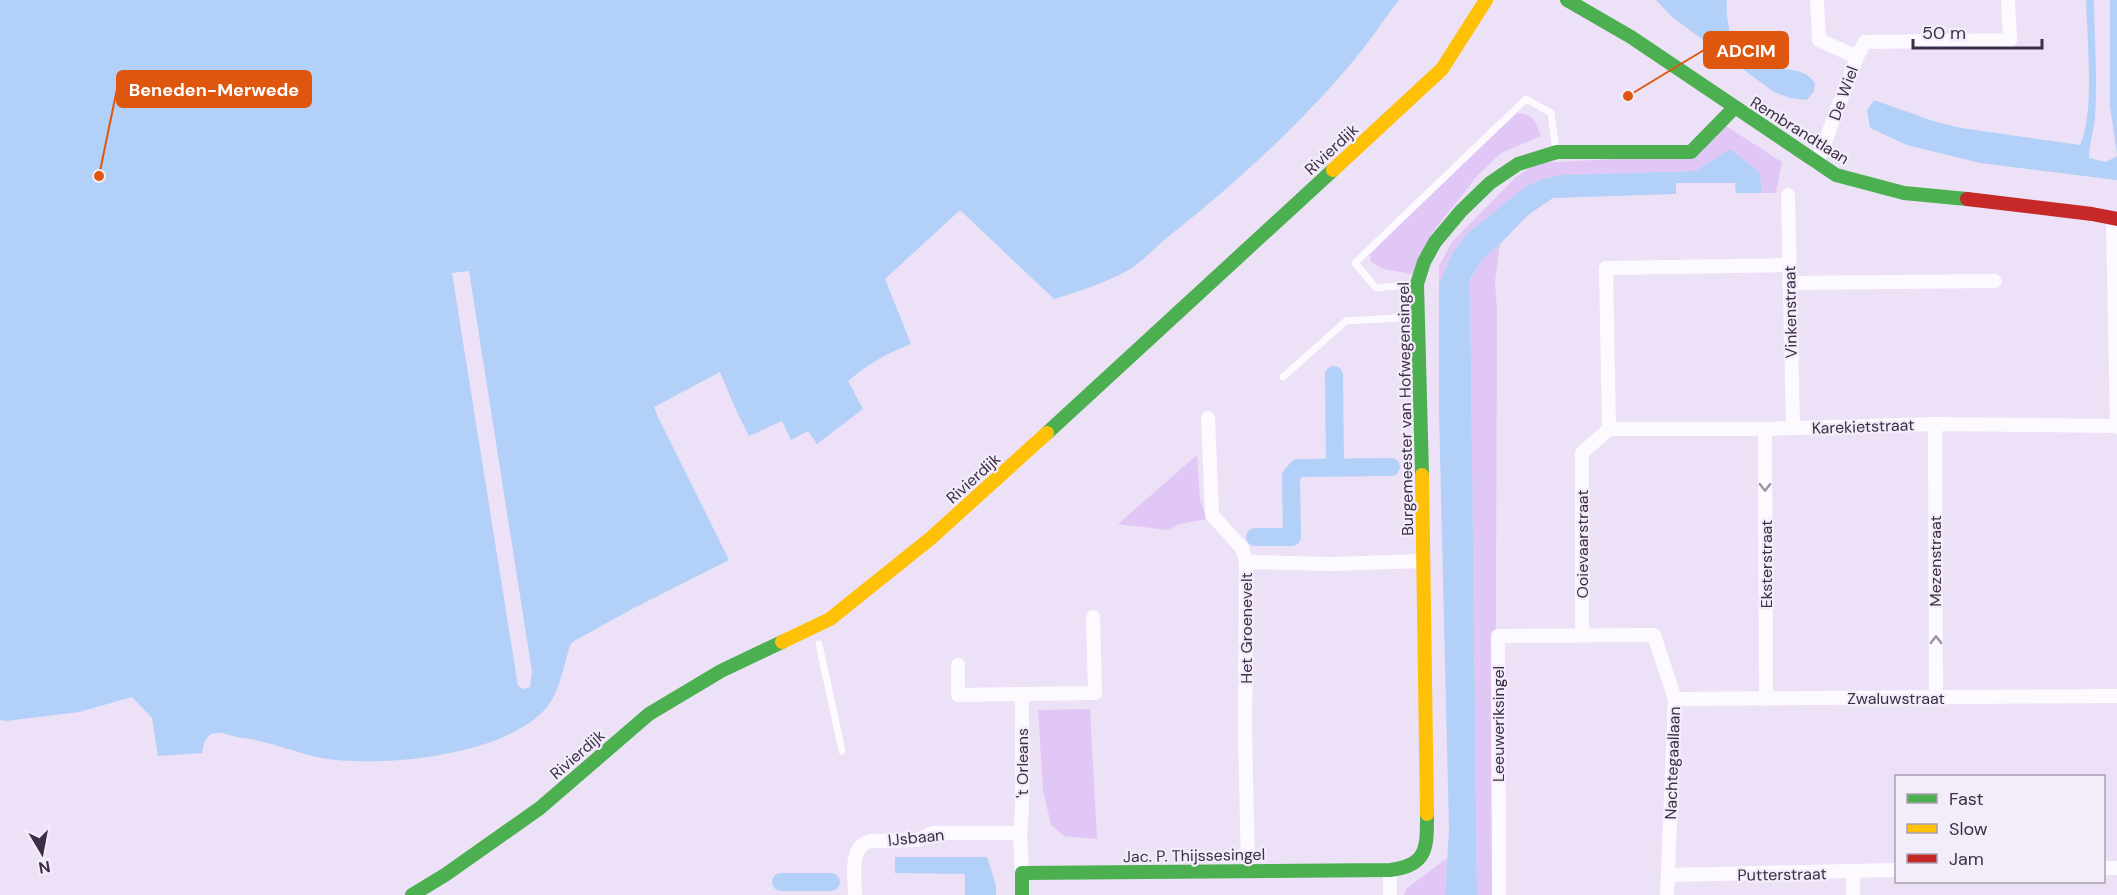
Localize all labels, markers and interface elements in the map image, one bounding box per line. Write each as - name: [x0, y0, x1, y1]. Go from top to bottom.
- scale bar: [1913, 12, 2042, 50]
- text: 50 m: [1922, 21, 1966, 45]
- callout: ADCIM: [1704, 32, 1788, 68]
- text: ADCIM: [1716, 39, 1776, 63]
- street label: De Wiel: [1824, 63, 1863, 123]
- callout: Beneden-Merwede: [117, 71, 311, 107]
- text: Beneden-Merwede: [129, 78, 299, 102]
- street label: Rembrandtlaan: [1746, 92, 1853, 169]
- street label: Rivierdijk: [1300, 119, 1363, 180]
- street label: Vinkenstraat: [1779, 265, 1802, 359]
- street label: Burgemeester van Hofwegensingel: [1393, 282, 1418, 536]
- street label: Karekietstraat: [1811, 414, 1915, 439]
- street label: Rivierdijk: [942, 448, 1005, 508]
- one-way arrow: [1759, 483, 1771, 492]
- street label: Ooievaarstraat: [1572, 489, 1593, 599]
- street label: Mezenstraat: [1925, 515, 1946, 607]
- street label: Eksterstraat: [1756, 520, 1777, 608]
- street label: Het Groenevelt: [1236, 572, 1257, 684]
- one-way arrow: [1930, 635, 1942, 644]
- street label: Leeuweriksingel: [1488, 666, 1509, 782]
- street label: Zwaluwstraat: [1847, 688, 1945, 709]
- street label: Nachtegaallaan: [1660, 706, 1685, 820]
- street label: Rivierdijk: [545, 725, 609, 784]
- street label: 't Orleans: [1012, 728, 1033, 798]
- legend: [1895, 775, 2105, 883]
- text: Fast: [1949, 787, 1984, 811]
- text: Slow: [1949, 817, 1988, 841]
- north arrow: [12, 823, 72, 883]
- street label: IJsbaan: [887, 824, 945, 851]
- street label: Jac. P. Thijssesingel: [1123, 844, 1265, 867]
- text: Jam: [1949, 847, 1984, 871]
- text: N: [37, 856, 52, 879]
- street label: Putterstraat: [1737, 863, 1827, 886]

